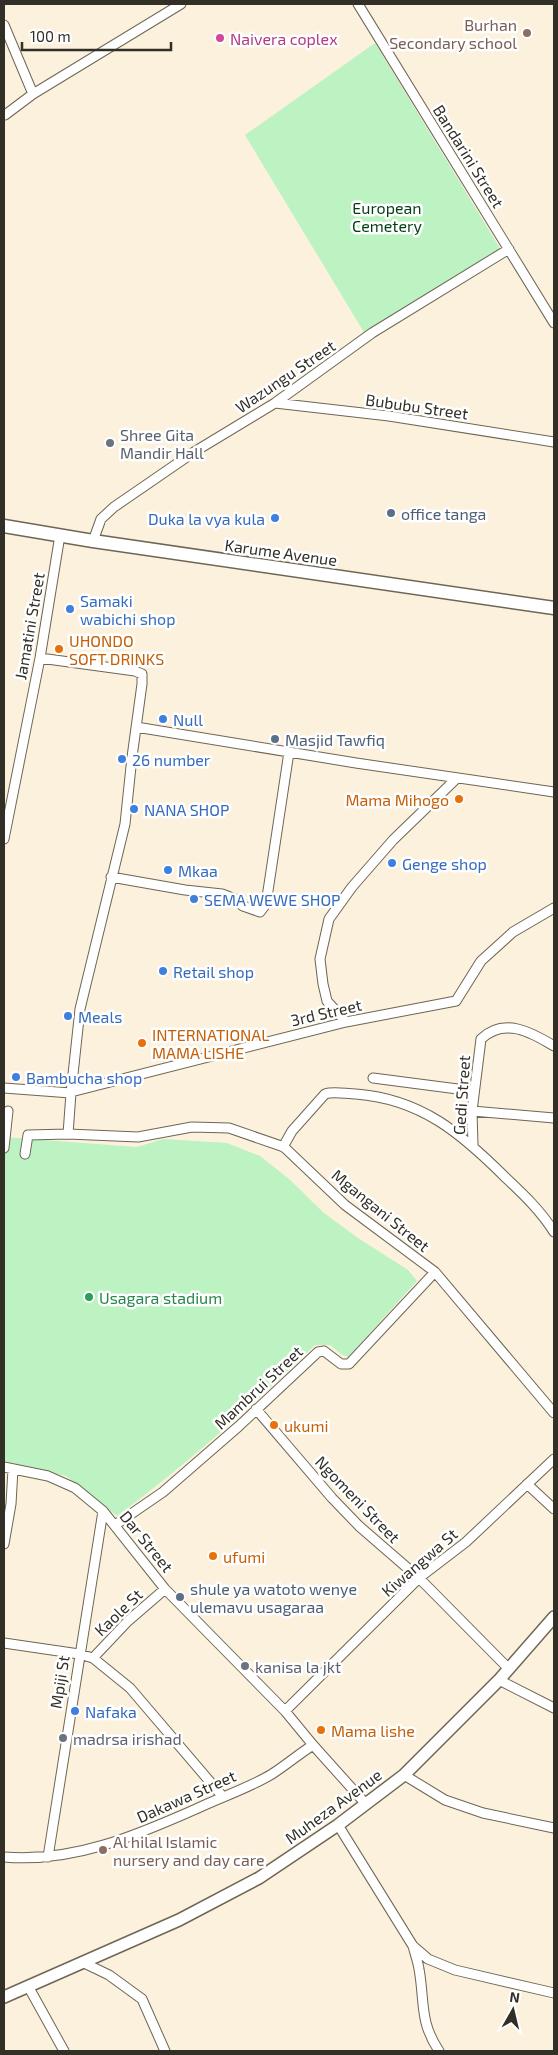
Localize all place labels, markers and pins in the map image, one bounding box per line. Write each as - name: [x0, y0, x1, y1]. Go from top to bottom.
- place label: Burhan Secondary school: [389, 15, 517, 52]
- marker: Burhan Secondary school: [521, 27, 533, 39]
- place label: Naivera coplex: [230, 29, 338, 48]
- marker: Naivera coplex: [214, 32, 226, 44]
- place label: Shree Gita Mandir Hall: [120, 425, 204, 462]
- marker: Shree Gita Mandir Hall: [104, 437, 116, 449]
- place label: office tanga: [401, 504, 486, 523]
- marker: office tanga: [385, 507, 397, 519]
- place label: Duka la vya kula: [148, 509, 265, 528]
- marker: Duka la vya kula: [269, 512, 281, 524]
- place label: Samaki wabichi shop: [80, 591, 175, 628]
- marker: Samaki wabichi shop: [64, 603, 76, 615]
- place label: UHONDO SOFT DRINKS: [69, 631, 164, 668]
- marker: UHONDO SOFT DRINKS: [53, 643, 65, 655]
- place label: Null: [173, 710, 203, 729]
- marker: Null: [157, 713, 169, 725]
- place label: Masjid Tawfiq: [285, 730, 385, 750]
- marker: Masjid Tawfiq: [269, 733, 281, 745]
- place label: 26 number: [132, 750, 211, 769]
- marker: 26 number: [116, 753, 128, 765]
- place label: Mama Mihogo: [345, 790, 449, 809]
- marker: Mama Mihogo: [453, 793, 465, 805]
- place label: NANA SHOP: [144, 800, 229, 819]
- marker: NANA SHOP: [128, 803, 140, 815]
- place label: Genge shop: [402, 854, 487, 873]
- marker: Genge shop: [386, 857, 398, 869]
- place label: Mkaa: [178, 861, 218, 880]
- marker: Mkaa: [162, 864, 174, 876]
- place label: SEMA WEWE SHOP: [204, 890, 341, 909]
- marker: SEMA WEWE SHOP: [188, 893, 200, 905]
- place label: Retail shop: [173, 962, 254, 981]
- marker: Retail shop: [157, 965, 169, 977]
- place label: Meals: [78, 1007, 122, 1026]
- marker: Meals: [62, 1010, 74, 1022]
- place label: INTERNATIONAL MAMA LISHE: [152, 1025, 270, 1062]
- marker: INTERNATIONAL MAMA LISHE: [136, 1037, 148, 1049]
- place label: Bambucha shop: [26, 1068, 142, 1087]
- marker: Bambucha shop: [10, 1071, 22, 1083]
- place label: Usagara stadium: [99, 1288, 222, 1307]
- marker: Usagara stadium: [83, 1291, 95, 1303]
- place label: ukumi: [284, 1416, 328, 1435]
- marker: ukumi: [268, 1419, 280, 1431]
- place label: ufumi: [223, 1547, 265, 1566]
- marker: ufumi: [207, 1550, 219, 1562]
- place label: shule ya watoto wenye ulemavu usagaraa: [190, 1579, 357, 1616]
- marker: shule ya watoto wenye ulemavu usagaraa: [174, 1591, 186, 1603]
- place label: kanisa la jkt: [255, 1657, 341, 1677]
- marker: kanisa la jkt: [239, 1660, 251, 1672]
- place label: Nafaka: [85, 1702, 137, 1721]
- marker: Nafaka: [69, 1705, 81, 1717]
- place label: Mama lishe: [331, 1721, 415, 1740]
- marker: Mama lishe: [315, 1724, 327, 1736]
- place label: madrsa irishad: [73, 1729, 182, 1748]
- marker: madrsa irishad: [57, 1732, 69, 1744]
- place label: Al hilal Islamic nursery and day care: [113, 1832, 265, 1869]
- marker: Al hilal Islamic nursery and day care: [97, 1844, 109, 1856]

